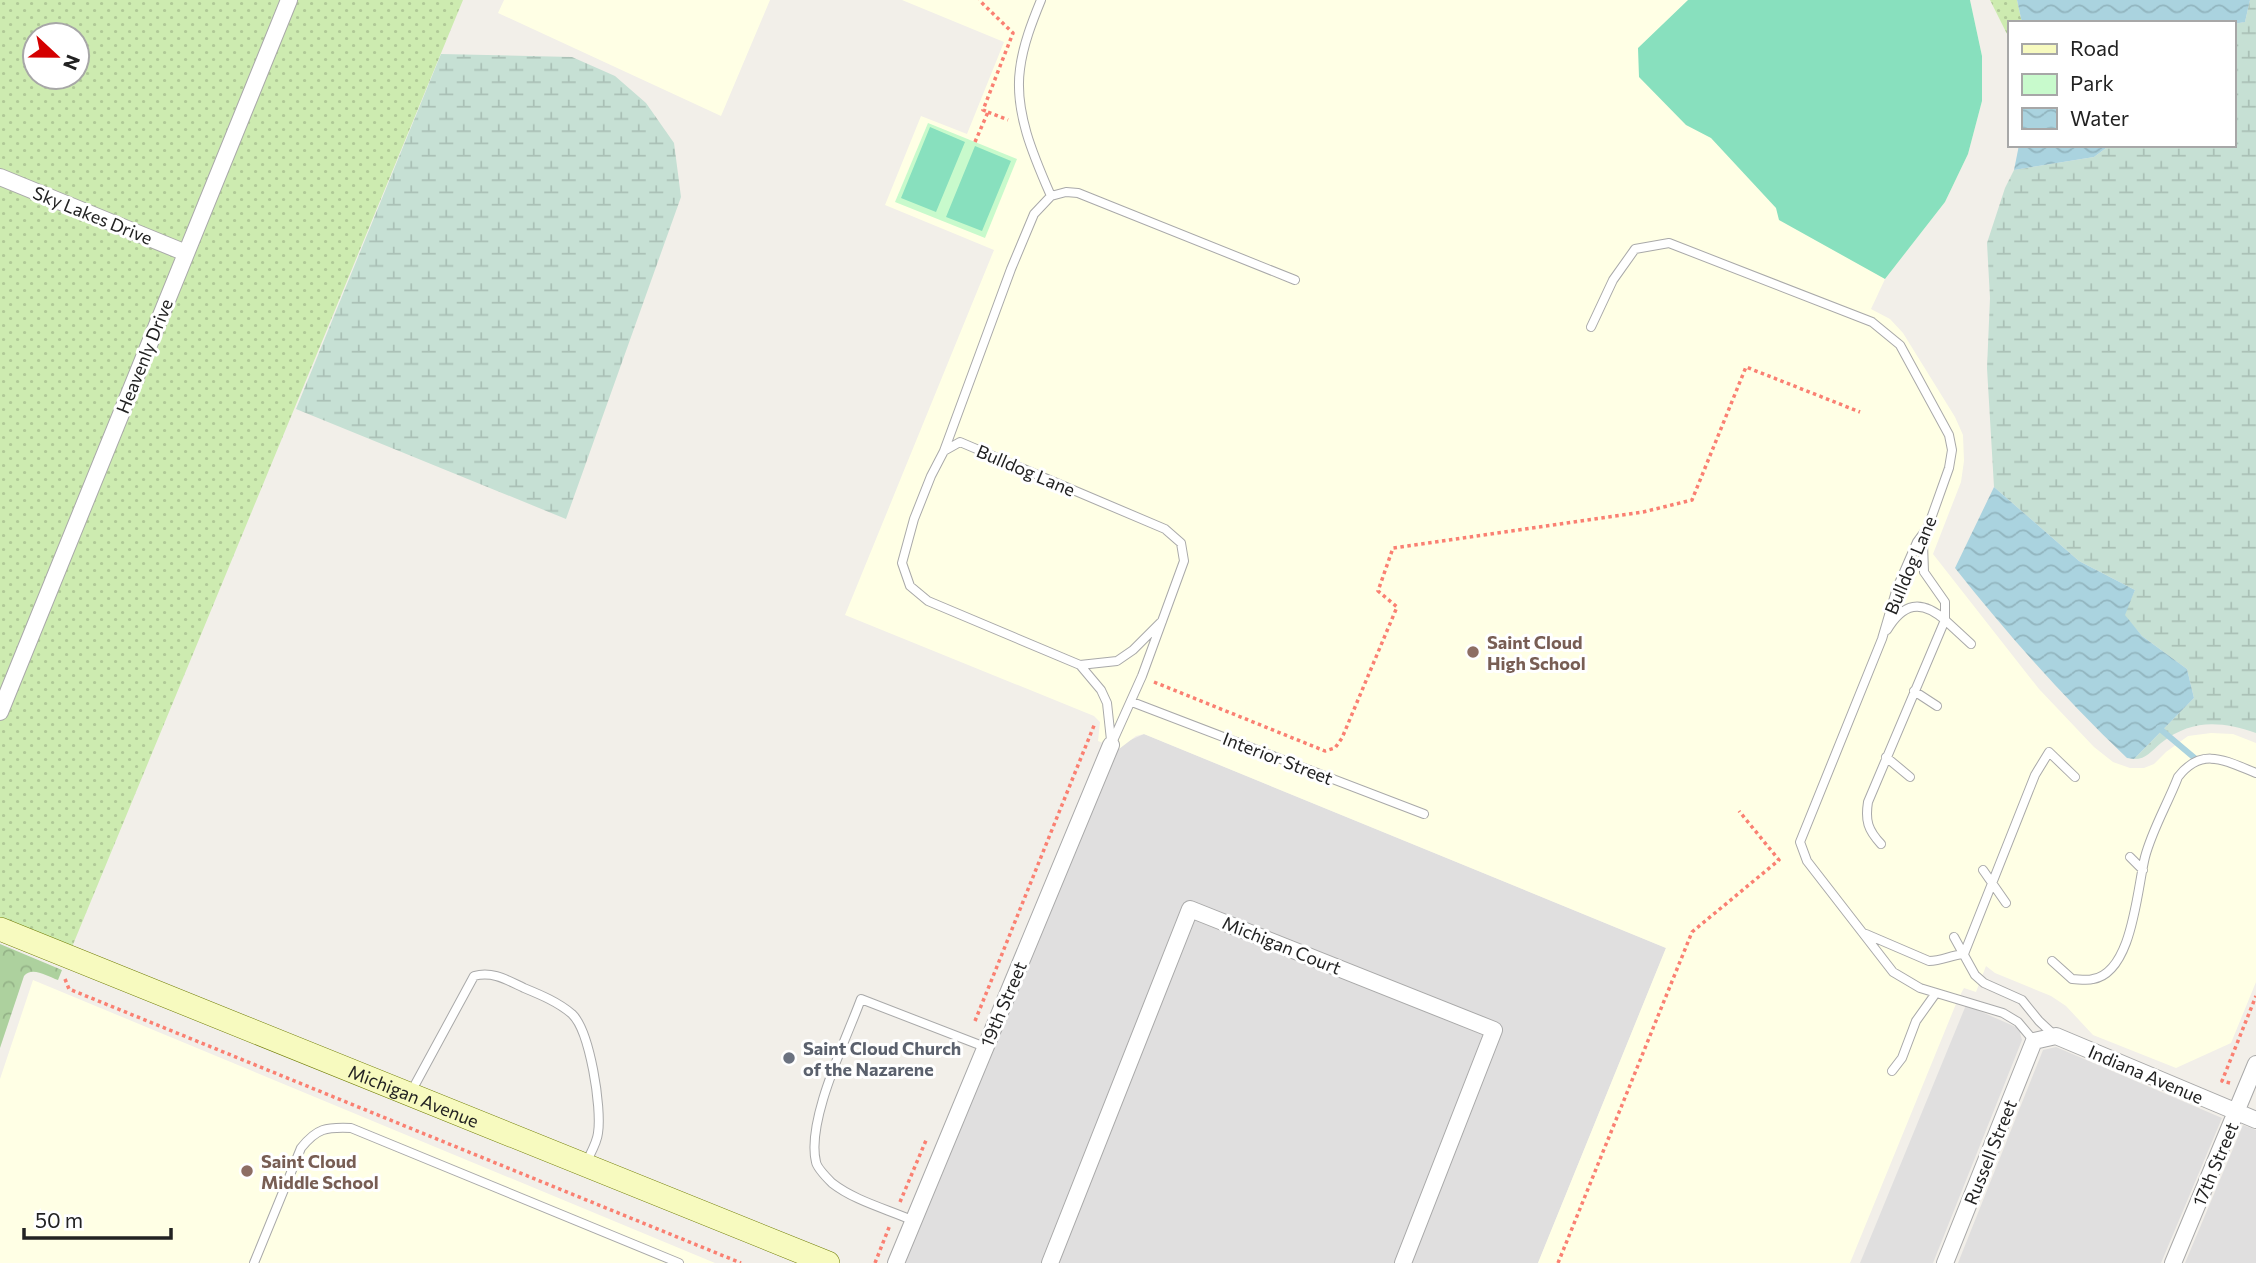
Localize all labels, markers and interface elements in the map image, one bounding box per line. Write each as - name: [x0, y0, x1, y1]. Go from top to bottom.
- north arrow: [21, 21, 91, 91]
- legend: [2008, 21, 2235, 147]
- text: Road: [2070, 35, 2119, 60]
- text: N: [59, 52, 86, 73]
- text: Park: [2070, 70, 2114, 95]
- text: Water: [2070, 105, 2129, 130]
- street label: Sky Lakes Drive: [30, 181, 156, 249]
- street label: Heavenly Drive: [111, 295, 177, 417]
- street label: Bulldog Lane: [974, 439, 1078, 501]
- street label: Bulldog Lane: [1879, 513, 1941, 617]
- place label: Saint Cloud High School: [1487, 631, 1586, 674]
- marker: Saint Cloud High School: [1465, 644, 1481, 660]
- street label: Interior Street: [1220, 727, 1336, 789]
- street label: Michigan Court: [1219, 911, 1345, 979]
- street label: 19th Street: [975, 958, 1031, 1050]
- place label: Saint Cloud Church of the Nazarene: [803, 1037, 961, 1080]
- street label: Indiana Avenue: [2085, 1040, 2207, 1108]
- marker: Saint Cloud Church of the Nazarene: [781, 1050, 797, 1066]
- street label: Michigan Avenue: [345, 1060, 482, 1132]
- street label: Russell Street: [1959, 1096, 2021, 1208]
- street label: 17th Street: [2187, 1119, 2243, 1209]
- place label: Saint Cloud Middle School: [261, 1150, 379, 1193]
- marker: Saint Cloud Middle School: [239, 1163, 255, 1179]
- scale bar: [24, 1196, 172, 1240]
- text: 50 m: [35, 1207, 83, 1232]

